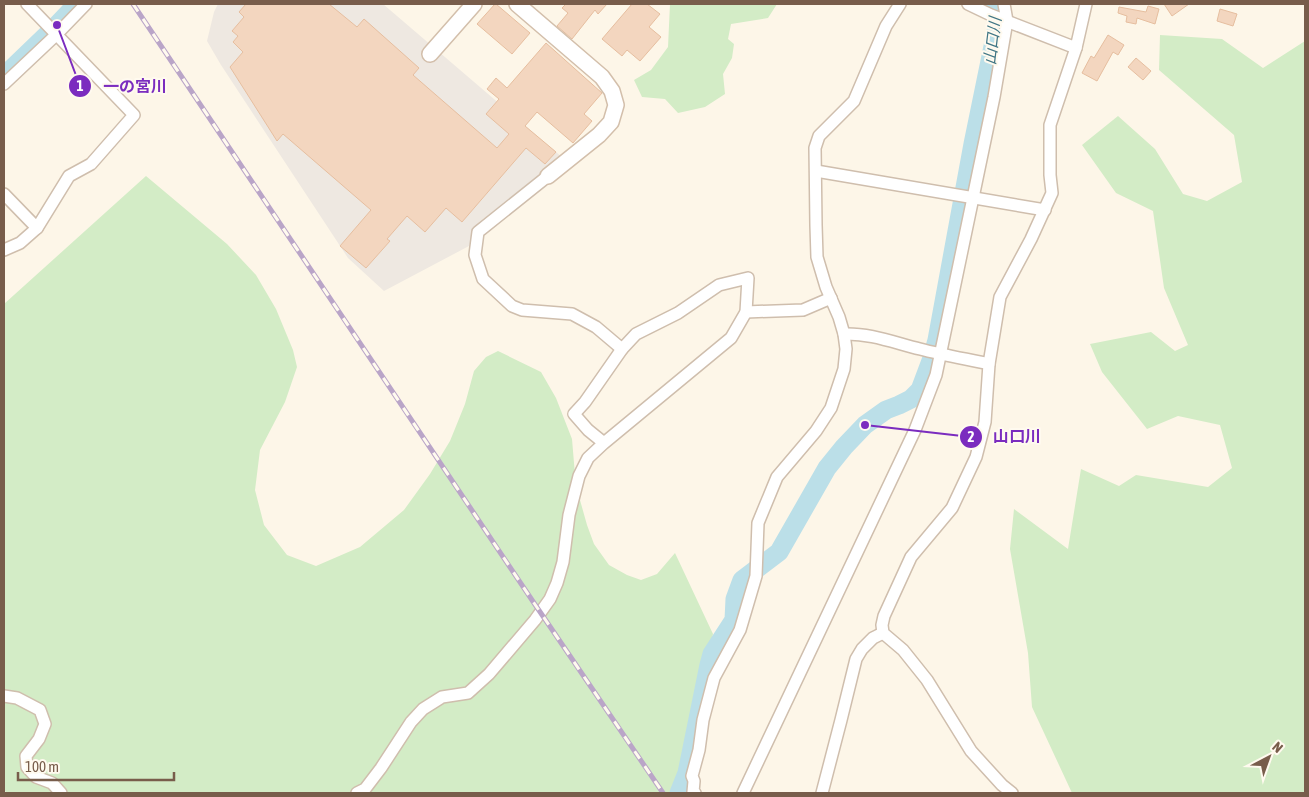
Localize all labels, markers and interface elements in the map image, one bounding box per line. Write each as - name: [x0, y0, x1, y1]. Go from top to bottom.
- water label: 山口川: [980, 14, 1004, 66]
- callout: 一の宮川: [68, 71, 177, 102]
- text: 1: [76, 77, 84, 94]
- text: 一の宮川: [103, 77, 167, 95]
- callout: 山口川: [958, 421, 1051, 452]
- text: 山口川: [993, 427, 1041, 445]
- text: 2: [967, 428, 975, 445]
- north arrow: [1244, 732, 1294, 782]
- text: N: [1269, 738, 1286, 756]
- scale bar: [18, 750, 174, 782]
- text: 100 m: [25, 758, 59, 775]

